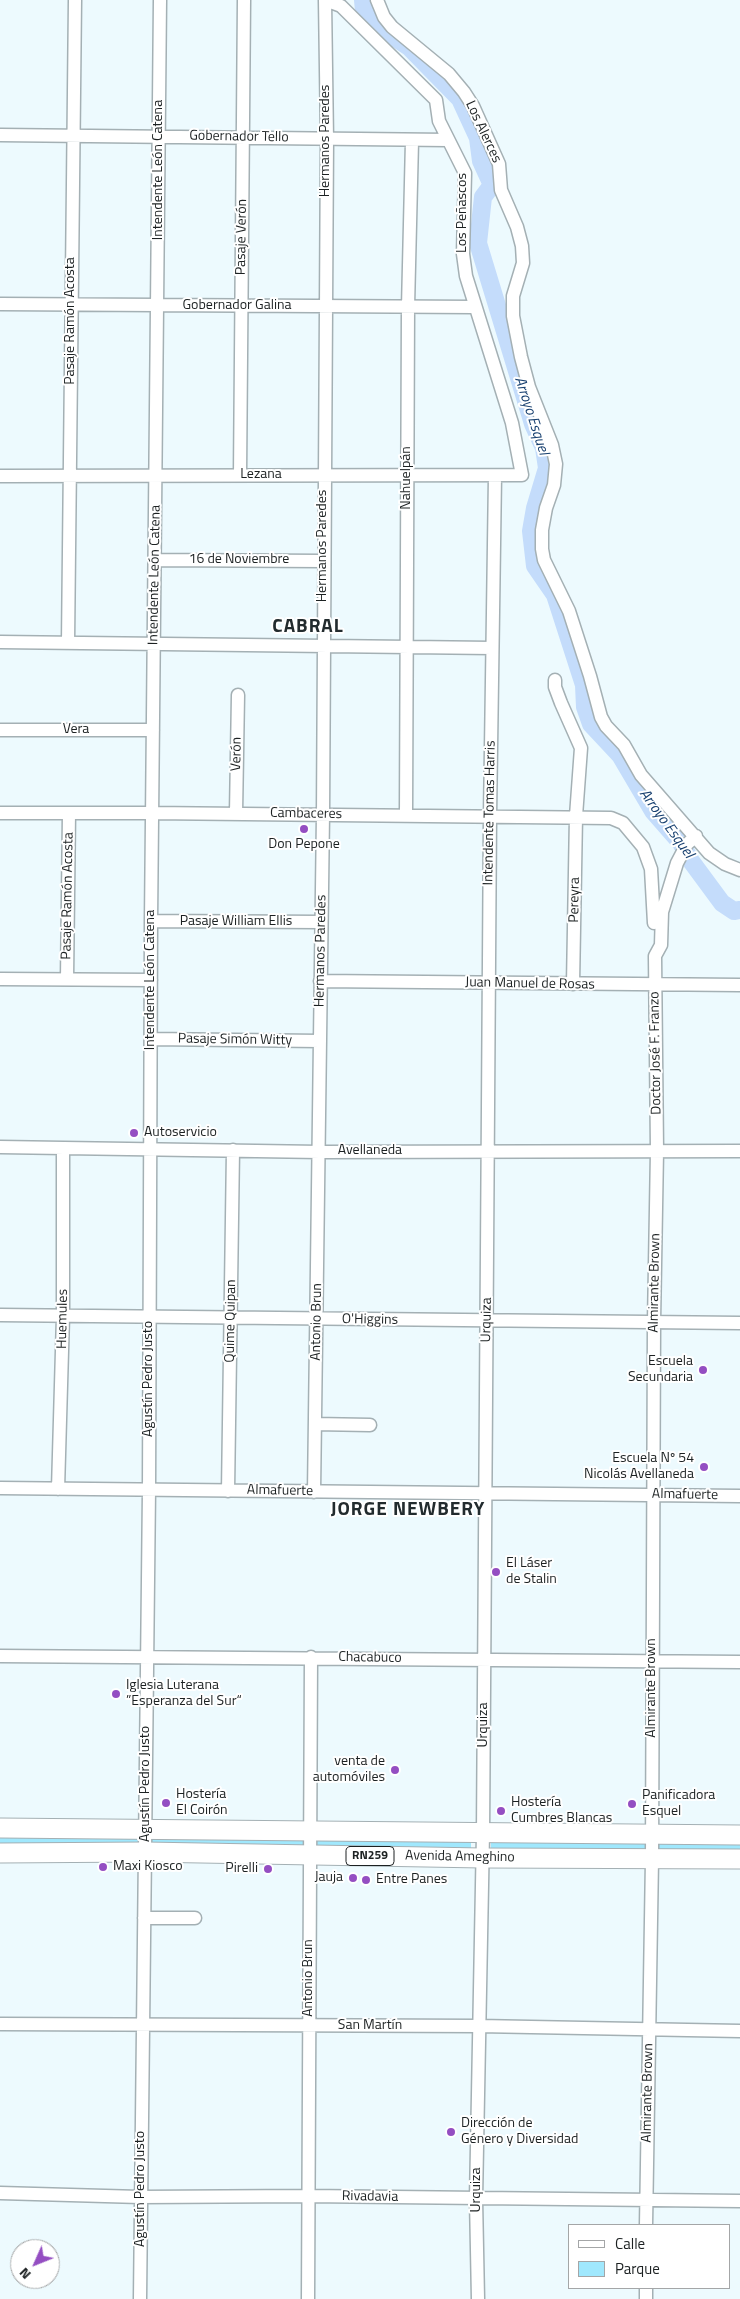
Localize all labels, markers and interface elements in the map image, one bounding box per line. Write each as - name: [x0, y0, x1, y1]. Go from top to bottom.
- street label: Hermanos Paredes: [318, 85, 334, 197]
- street label: Los Alerces: [461, 98, 505, 166]
- street label: Intendente León Catena: [151, 100, 167, 240]
- street label: Gobernador Tello: [189, 128, 289, 146]
- street label: Los Peñascos: [455, 173, 471, 253]
- street label: Pasaje Verón: [233, 199, 251, 275]
- street label: Pasaje Ramón Acosta: [63, 257, 79, 385]
- street label: Gobernador Galina: [182, 298, 292, 314]
- water label: Arroyo Esquel: [510, 375, 552, 457]
- street label: Nahuelpán: [399, 446, 415, 510]
- street label: Lezana: [240, 467, 282, 483]
- street label: Hermanos Paredes: [315, 490, 331, 602]
- street label: Intendente León Catena: [145, 505, 165, 645]
- street label: 16 de Noviembre: [189, 552, 289, 568]
- district label: CABRAL: [272, 616, 344, 638]
- street label: Vera: [63, 722, 89, 738]
- street label: Verón: [228, 737, 246, 771]
- street label: Intendente Tomas Harris: [480, 740, 500, 886]
- water label: Arroyo Esquel: [635, 786, 697, 862]
- street label: Cambaceres: [270, 805, 342, 823]
- marker: Don Pepone: [298, 823, 310, 835]
- street label: Pasaje Ramón Acosta: [58, 832, 78, 960]
- place label: Don Pepone: [268, 837, 340, 853]
- street label: Pereyra: [566, 877, 584, 923]
- street label: Hermanos Paredes: [312, 895, 330, 1007]
- street label: Intendente León Catena: [143, 910, 159, 1050]
- street label: Pasaje William Ellis: [180, 914, 292, 930]
- street label: Juan Manuel de Rosas: [465, 974, 595, 994]
- street label: Doctor José F. Franzo: [647, 991, 665, 1115]
- street label: Pasaje Simón Witty: [178, 1031, 292, 1049]
- place label: Autoservicio: [144, 1125, 217, 1141]
- marker: Autoservicio: [128, 1127, 140, 1139]
- street label: Avellaneda: [338, 1143, 402, 1159]
- street label: Almirante Brown: [646, 1233, 664, 1333]
- street label: Quime Quipan: [222, 1279, 240, 1363]
- street label: Antonio Brun: [308, 1283, 326, 1361]
- street label: Huemules: [54, 1289, 72, 1349]
- street label: Urquiza: [478, 1297, 496, 1343]
- street label: O'Higgins: [342, 1311, 398, 1329]
- street label: Agustín Pedro Justo: [141, 1321, 157, 1437]
- place label: Escuela Secundaria: [628, 1354, 693, 1386]
- marker: Escuela Secundaria: [697, 1364, 709, 1376]
- place label: Escuela Nº 54 Nicolás Avellaneda: [584, 1451, 694, 1484]
- marker: Escuela Nº 54 Nicolás Avellaneda: [698, 1461, 710, 1473]
- street label: Almafuerte: [247, 1482, 313, 1500]
- street label: Almafuerte: [652, 1486, 718, 1504]
- district label: JORGE NEWBERY: [329, 1499, 487, 1521]
- place label: El Láser de Stalin: [506, 1556, 557, 1588]
- marker: El Láser de Stalin: [490, 1566, 502, 1578]
- street label: Almirante Brown: [644, 1638, 660, 1738]
- street label: Chacabuco: [338, 1649, 402, 1667]
- place label: Iglesia Luterana ”Esperanza del Sur“: [126, 1678, 242, 1710]
- marker: Iglesia Luterana ”Esperanza del Sur“: [110, 1688, 122, 1700]
- street label: Urquiza: [476, 1703, 492, 1747]
- street label: Agustín Pedro Justo: [138, 1726, 154, 1842]
- place label: venta de automóviles: [313, 1754, 385, 1786]
- marker: venta de automóviles: [389, 1764, 401, 1776]
- place label: Hostería El Coirón: [176, 1787, 228, 1820]
- place label: Panificadora Esquel: [642, 1788, 715, 1820]
- place label: Hostería Cumbres Blancas: [511, 1795, 612, 1828]
- marker: Hostería El Coirón: [160, 1797, 172, 1809]
- marker: Panificadora Esquel: [626, 1798, 638, 1810]
- marker: Hostería Cumbres Blancas: [495, 1805, 507, 1817]
- road number: RN259: [346, 1846, 394, 1865]
- street label: Avenida Ameghino: [405, 1848, 515, 1866]
- place label: Maxi Kiosco: [113, 1859, 183, 1875]
- marker: Maxi Kiosco: [97, 1861, 109, 1873]
- place label: Pirelli: [225, 1861, 258, 1877]
- marker: Pirelli: [262, 1863, 274, 1875]
- place label: Jauja: [314, 1870, 343, 1886]
- marker: Jauja: [347, 1872, 359, 1884]
- place label: Entre Panes: [376, 1872, 447, 1888]
- marker: Entre Panes: [360, 1874, 372, 1886]
- street label: Antonio Brun: [301, 1939, 317, 2017]
- street label: San Martín: [338, 2018, 402, 2034]
- street label: Almirante Brown: [639, 2043, 657, 2143]
- place label: Dirección de Género y Diversidad: [461, 2116, 578, 2148]
- marker: Dirección de Género y Diversidad: [445, 2126, 457, 2138]
- street label: Agustín Pedro Justo: [133, 2131, 149, 2247]
- street label: Urquiza: [469, 2168, 485, 2212]
- street label: Rivadavia: [342, 2188, 398, 2206]
- legend: [568, 2224, 730, 2289]
- text: Calle: [615, 2232, 645, 2255]
- north arrow: [10, 2239, 60, 2289]
- text: Parque: [615, 2257, 660, 2280]
- text: N: [14, 2263, 35, 2285]

